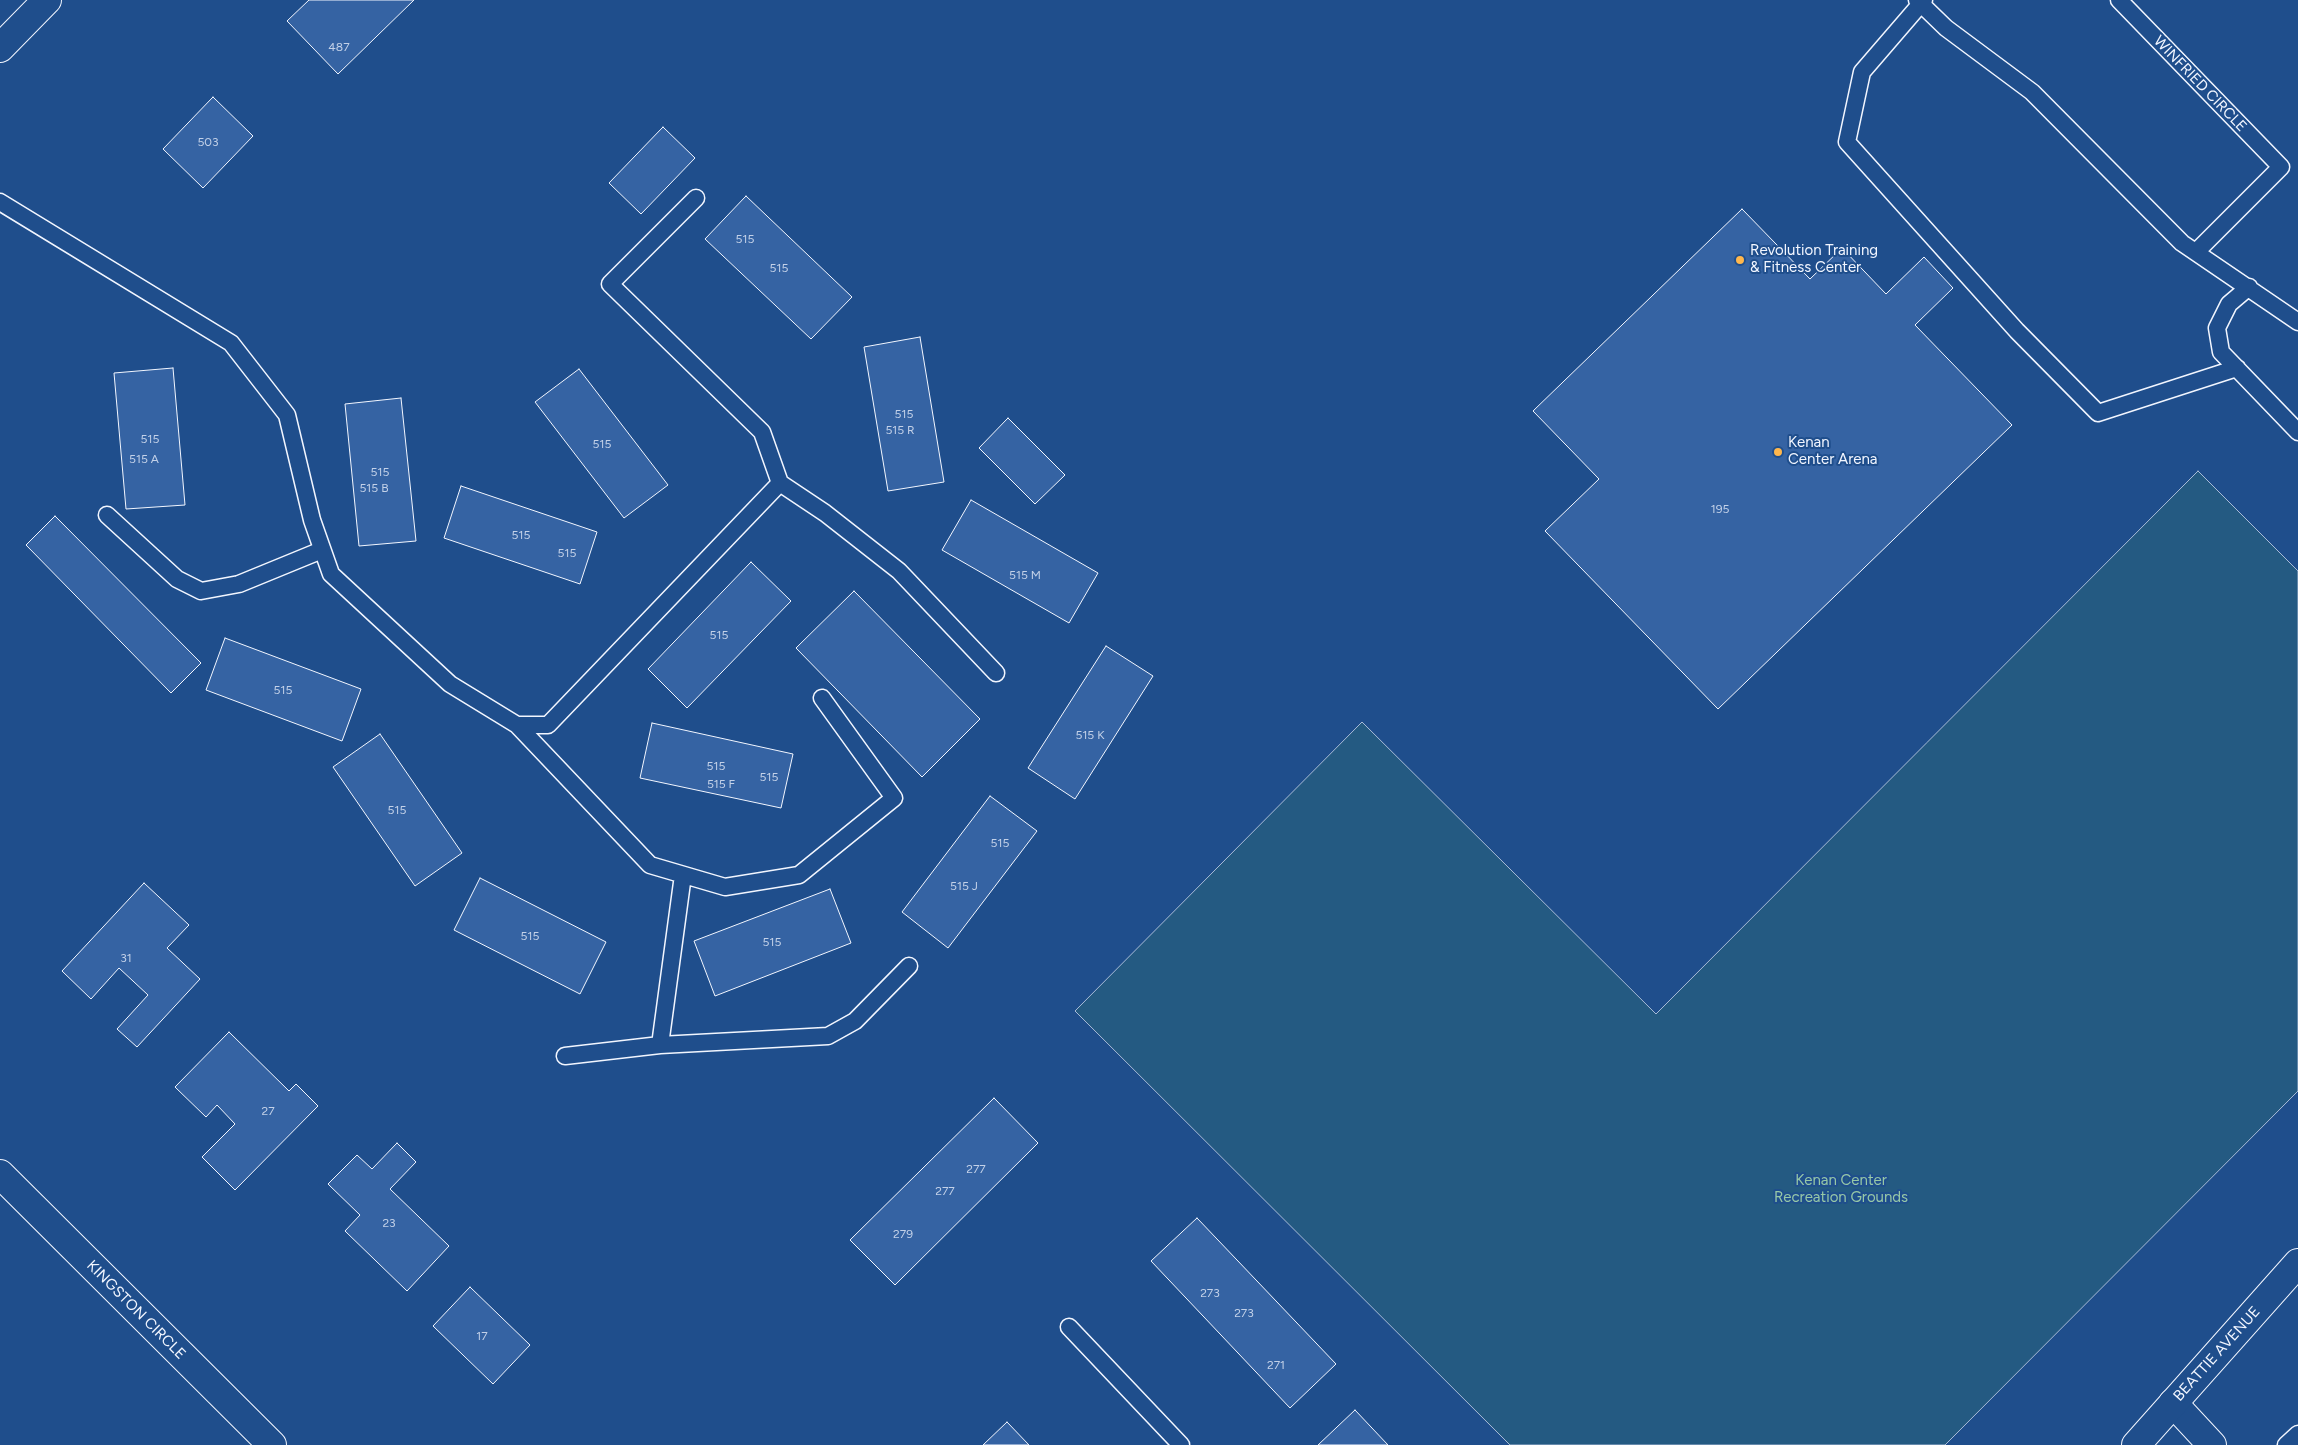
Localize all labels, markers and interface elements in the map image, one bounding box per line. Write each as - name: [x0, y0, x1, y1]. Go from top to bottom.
- street label: WINFRIED CIRCLE: [2150, 32, 2250, 136]
- house number: 487: [328, 40, 350, 54]
- house number: 503: [197, 135, 219, 149]
- house number: 515: [736, 232, 754, 246]
- place label: Revolution Training & Fitness Center: [1750, 242, 1878, 277]
- marker: Revolution Training & Fitness Center: [1734, 254, 1746, 266]
- house number: 515: [770, 261, 788, 275]
- house number: 515: [895, 407, 913, 421]
- house number: 515 R: [885, 423, 915, 437]
- house number: 515: [141, 432, 159, 446]
- place label: Kenan Center Arena: [1788, 434, 1877, 469]
- house number: 515: [593, 437, 611, 451]
- marker: Kenan Center Arena: [1772, 446, 1784, 458]
- house number: 515 A: [129, 452, 159, 466]
- house number: 515: [371, 465, 389, 479]
- house number: 515 B: [359, 481, 389, 495]
- house number: 195: [1711, 502, 1729, 516]
- house number: 515: [512, 528, 530, 542]
- house number: 515: [558, 546, 576, 560]
- house number: 515 M: [1009, 568, 1041, 582]
- house number: 515: [710, 628, 728, 642]
- house number: 515: [274, 683, 292, 697]
- house number: 515 K: [1075, 728, 1105, 742]
- house number: 515: [707, 759, 725, 773]
- house number: 515: [760, 770, 778, 784]
- house number: 515 F: [707, 777, 735, 791]
- house number: 515: [388, 803, 406, 817]
- house number: 515: [991, 836, 1009, 850]
- house number: 515 J: [950, 879, 978, 893]
- house number: 515: [521, 929, 539, 943]
- house number: 515: [763, 935, 781, 949]
- house number: 31: [120, 951, 132, 965]
- house number: 27: [261, 1104, 275, 1118]
- house number: 277: [966, 1162, 986, 1176]
- park label: Kenan Center Recreation Grounds: [1774, 1172, 1908, 1207]
- house number: 277: [935, 1184, 955, 1198]
- house number: 23: [382, 1216, 396, 1230]
- house number: 279: [893, 1227, 913, 1241]
- street label: KINGSTON CIRCLE: [83, 1257, 189, 1363]
- house number: 273: [1200, 1286, 1220, 1300]
- street label: BEATTIE AVENUE: [2170, 1303, 2264, 1405]
- house number: 273: [1234, 1306, 1254, 1320]
- house number: 17: [476, 1329, 488, 1343]
- house number: 271: [1267, 1358, 1285, 1372]

